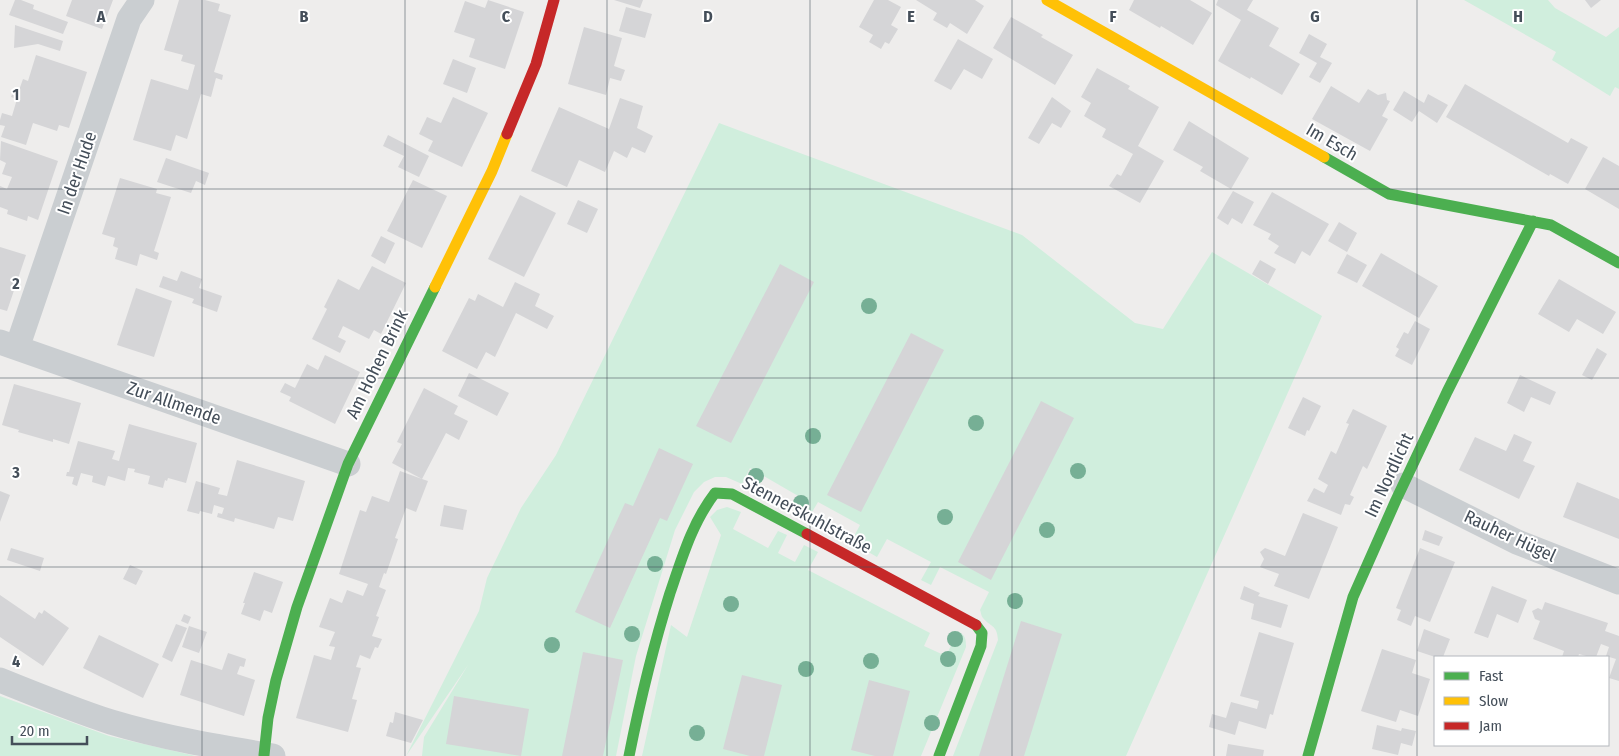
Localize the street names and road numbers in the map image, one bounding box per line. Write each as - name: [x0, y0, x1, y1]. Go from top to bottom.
- street label: Im Esch: [1302, 118, 1362, 166]
- street label: In der Hude: [53, 129, 101, 217]
- street label: Am Hohen Brink: [341, 305, 413, 422]
- street label: Zur Allmende: [124, 377, 224, 429]
- street label: Im Nordlicht: [1360, 429, 1418, 521]
- street label: Stennerskuhlstraße: [738, 472, 876, 558]
- street label: Rauher Hügel: [1461, 505, 1560, 567]

